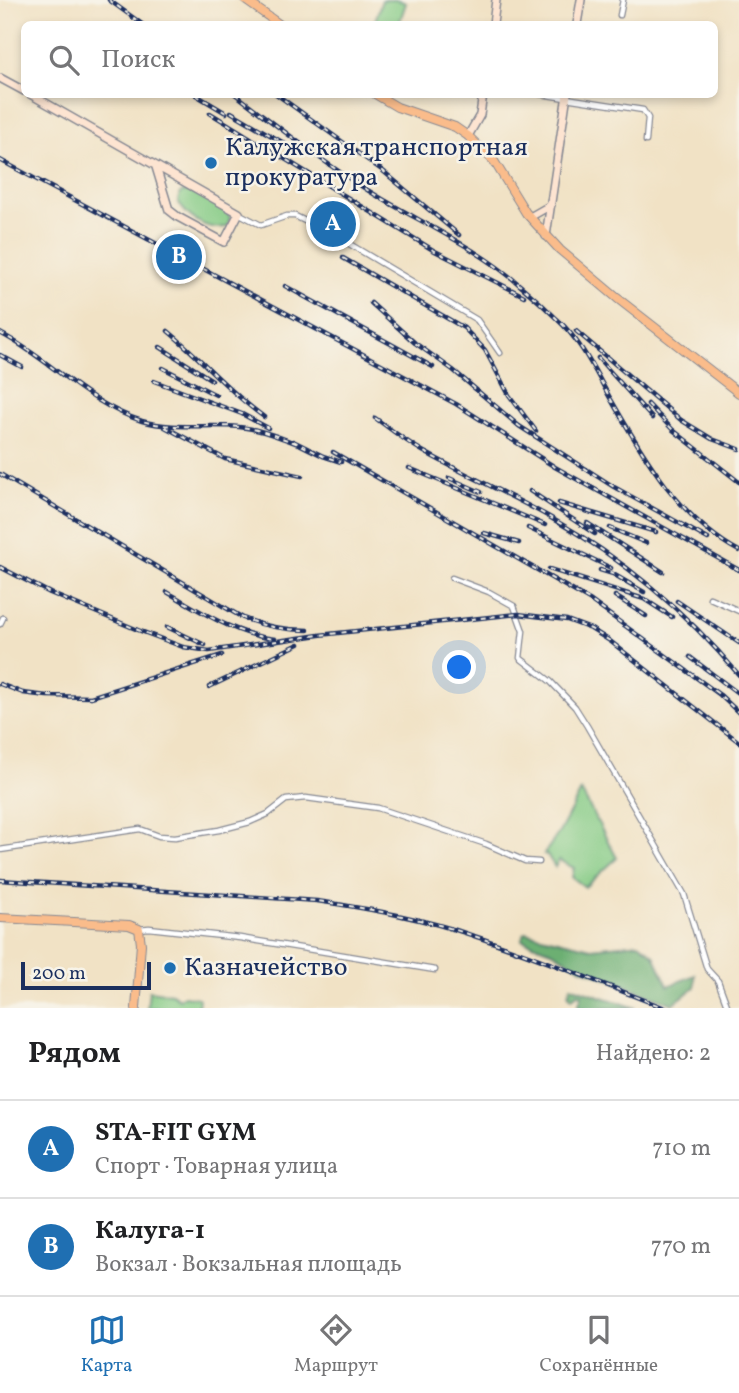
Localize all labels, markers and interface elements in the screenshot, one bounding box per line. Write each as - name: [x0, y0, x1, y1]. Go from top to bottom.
- search box: [21, 21, 718, 98]
- icon: search: [45, 41, 83, 79]
- text: Поиск: [101, 42, 175, 78]
- place label: Калужская транспортная прокуратура: [225, 130, 528, 196]
- marker: Калужская транспортная прокуратура: [203, 155, 219, 171]
- pin: A: [310, 198, 356, 250]
- pin: B: [156, 231, 202, 283]
- your location: [442, 650, 476, 684]
- place label: Казначейство: [184, 950, 348, 986]
- scale bar: [21, 959, 150, 991]
- marker: Казначейство: [162, 960, 178, 976]
- text: 200 m: [32, 961, 86, 987]
- text: Рядом: [28, 1033, 121, 1075]
- text: Найдено: 2: [596, 1038, 711, 1070]
- text: STA-FIT GYM: [95, 1115, 256, 1151]
- text: A: [43, 1133, 59, 1165]
- text: 710 m: [652, 1133, 711, 1165]
- text: Спорт · Товарная улица: [95, 1151, 338, 1183]
- text: Калуга-1: [95, 1213, 205, 1249]
- text: B: [43, 1231, 59, 1263]
- text: 770 m: [651, 1231, 711, 1263]
- text: Вокзал · Вокзальная площадь: [95, 1249, 402, 1281]
- tab: Карта: [81, 1311, 132, 1379]
- tab: Маршрут: [294, 1311, 378, 1379]
- tab: Сохранённые: [540, 1311, 658, 1379]

